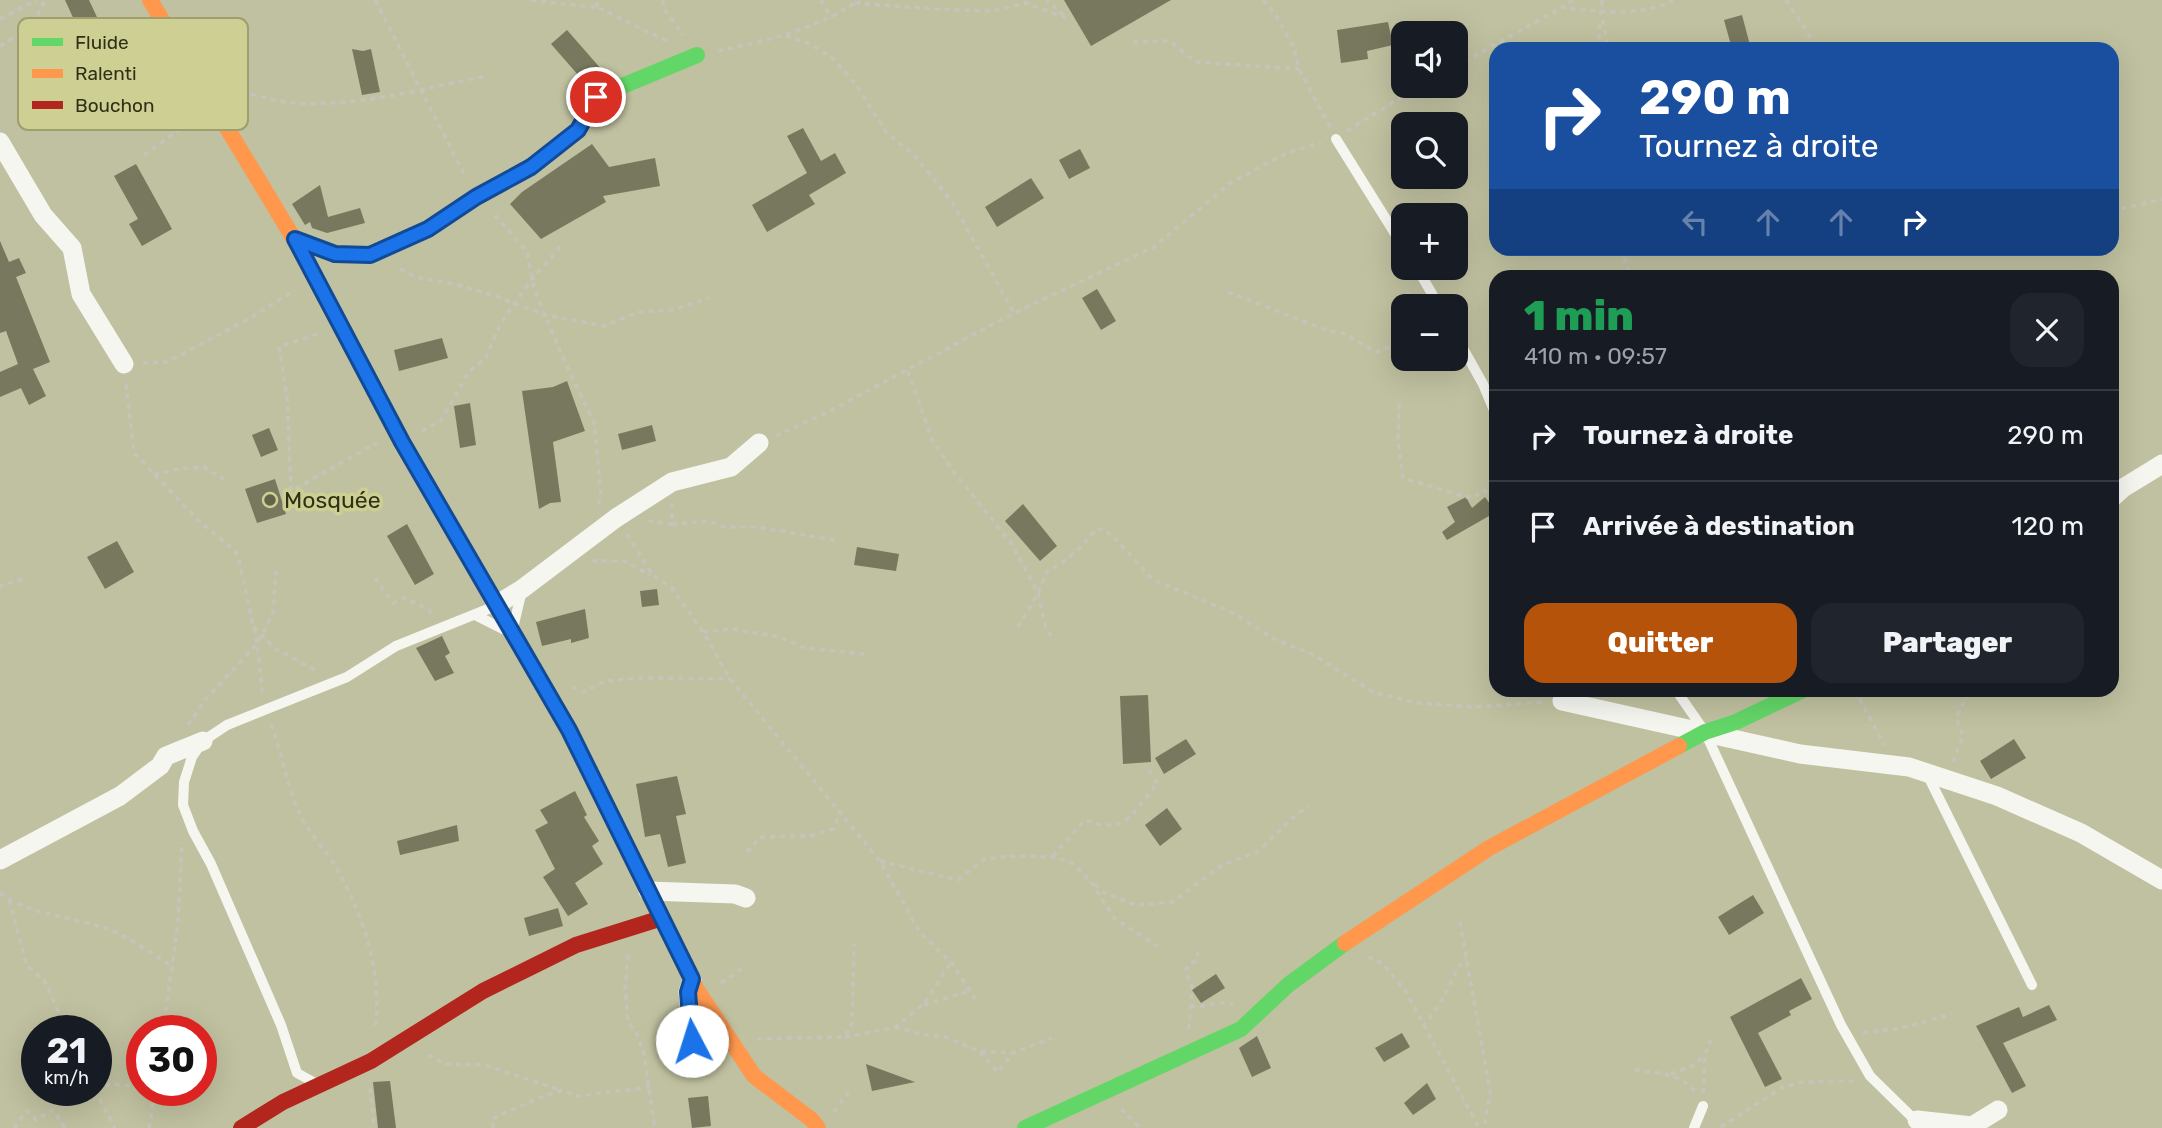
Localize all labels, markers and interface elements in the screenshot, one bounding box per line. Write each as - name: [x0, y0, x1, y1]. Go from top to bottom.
- legend: [18, 18, 248, 130]
- map controls: [1391, 21, 1468, 371]
- button: sound: [1391, 21, 1468, 98]
- text: Fluide: [75, 31, 129, 54]
- text: Ralenti: [75, 62, 137, 85]
- pin: [566, 67, 626, 127]
- text: 290 m: [1639, 68, 1791, 126]
- icon: right: [1524, 70, 1615, 161]
- icon: arrive: [577, 78, 615, 116]
- text: Bouchon: [75, 94, 155, 117]
- button: search: [1391, 112, 1468, 189]
- text: Tournez à droite: [1639, 127, 1879, 165]
- button: +: [1391, 203, 1468, 280]
- icon: left: [1676, 203, 1714, 241]
- icon: ahead: [1749, 203, 1787, 241]
- icon: ahead: [1822, 203, 1860, 241]
- icon: right: [1895, 203, 1933, 241]
- text: 1 min: [1524, 291, 1634, 341]
- button: close: [2010, 293, 2084, 367]
- button: −: [1391, 294, 1468, 371]
- text: 410 m · 09:57: [1524, 342, 1667, 370]
- icon: right: [1524, 417, 1562, 455]
- text: Tournez à droite: [1583, 420, 1793, 451]
- text: 290 m: [2007, 420, 2084, 451]
- place label: Mosquée: [284, 486, 381, 514]
- marker: Mosquée: [262, 492, 278, 508]
- icon: arrive: [1524, 508, 1562, 546]
- text: Arrivée à destination: [1583, 511, 1855, 542]
- text: 120 m: [2012, 511, 2084, 542]
- button: Quitter: [1524, 603, 1797, 683]
- button: Partager: [1811, 603, 2084, 683]
- position arrow: [655, 1004, 729, 1078]
- speed limit sign: 30: [126, 1015, 217, 1106]
- text: 21: [46, 1030, 87, 1072]
- text: km/h: [44, 1067, 89, 1089]

